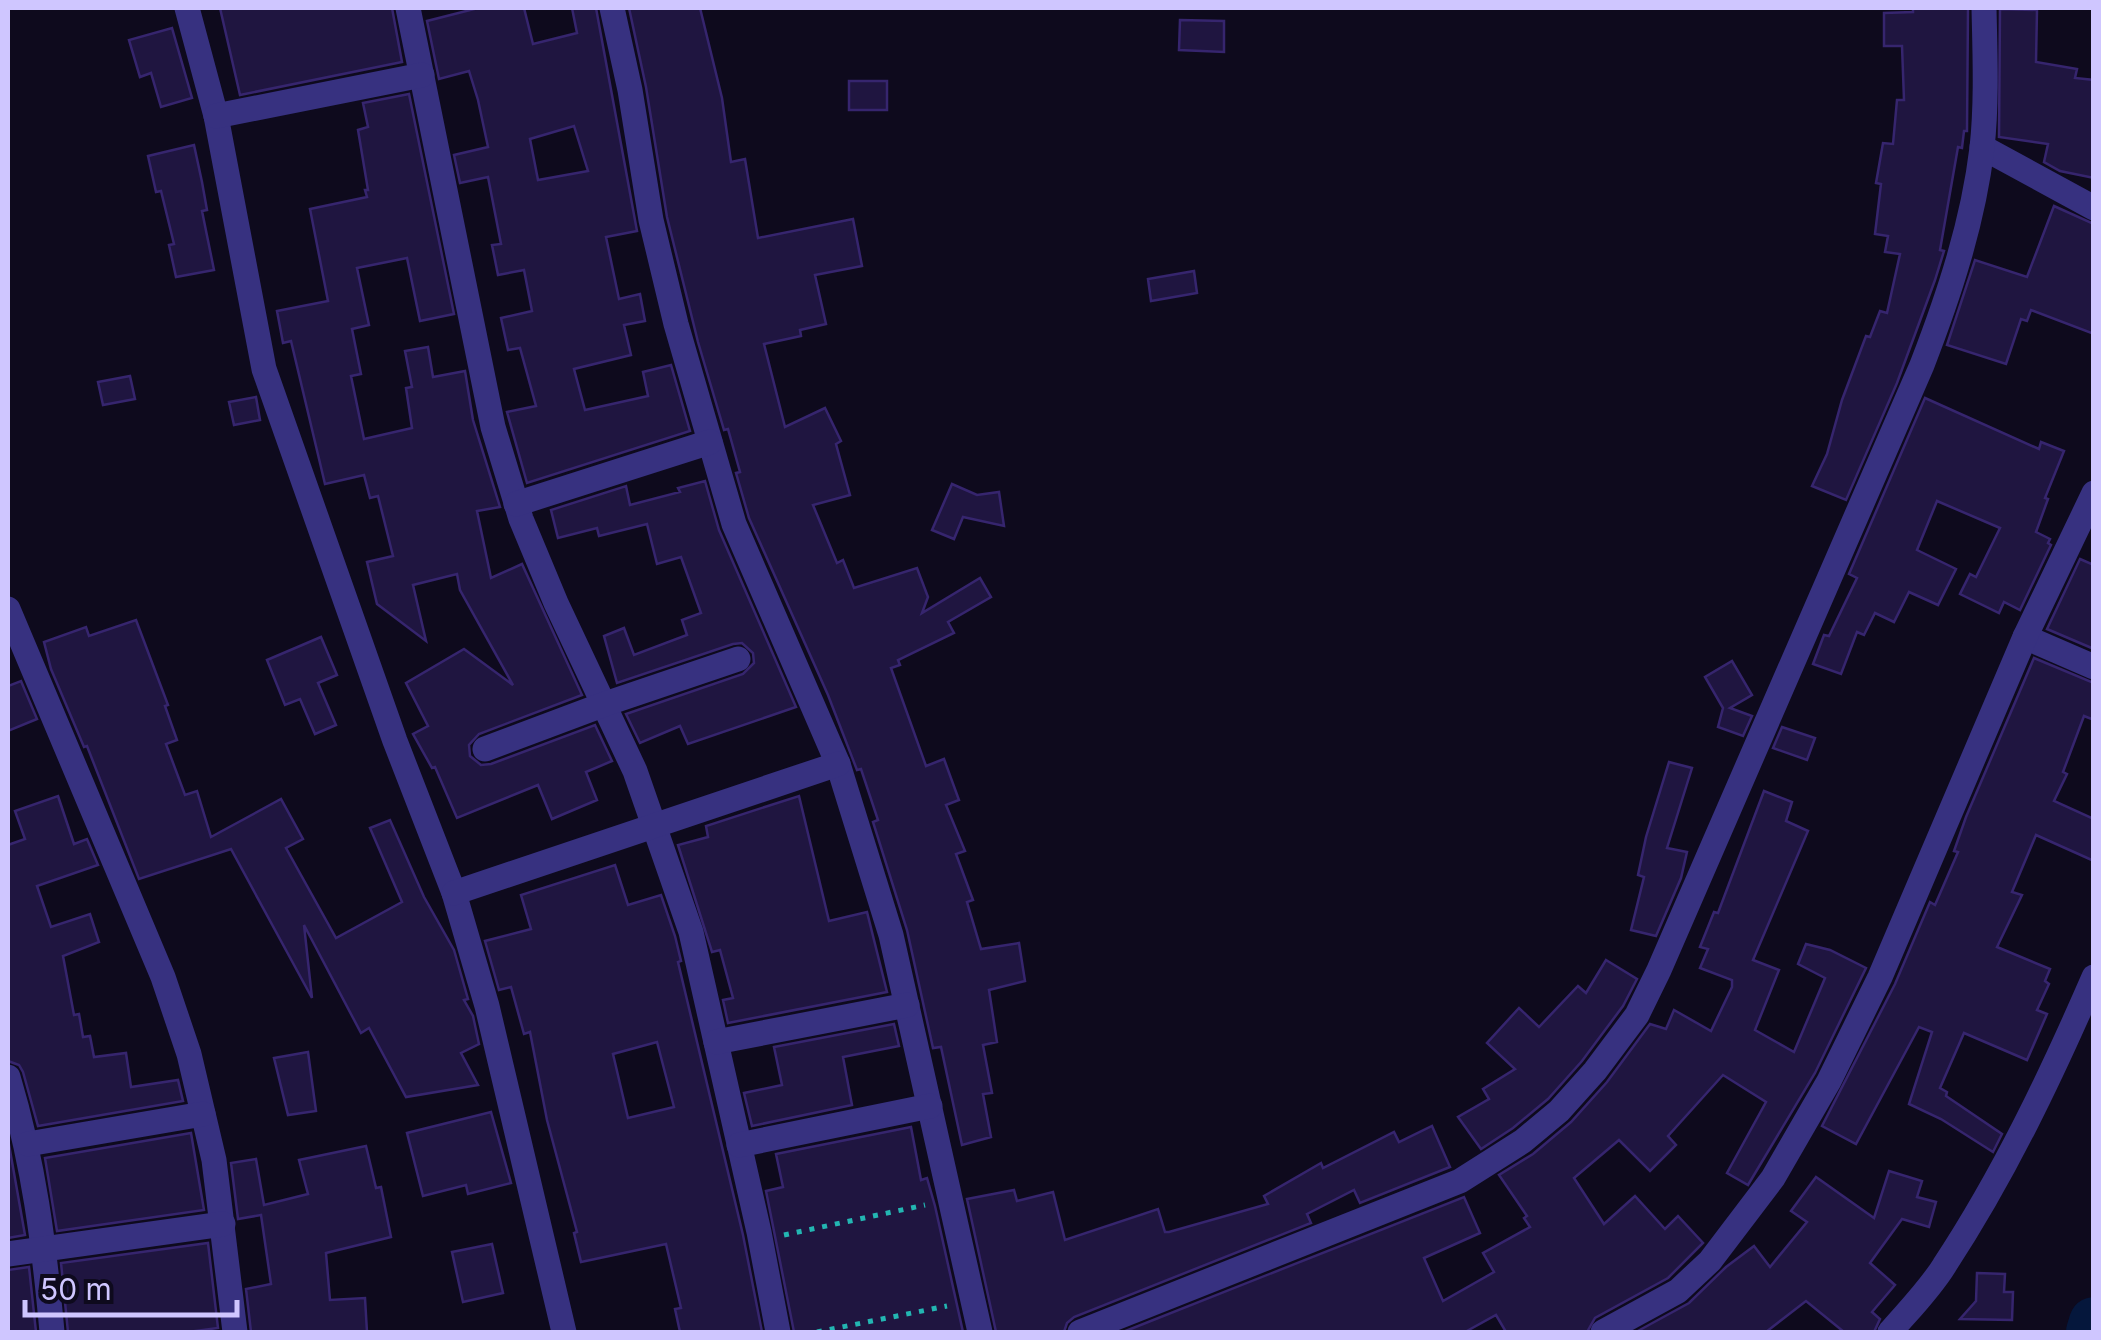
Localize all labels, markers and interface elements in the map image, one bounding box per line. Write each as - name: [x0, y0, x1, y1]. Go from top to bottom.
- scale bar: [25, 1255, 238, 1317]
- text: 50 m: [40, 1271, 112, 1307]

